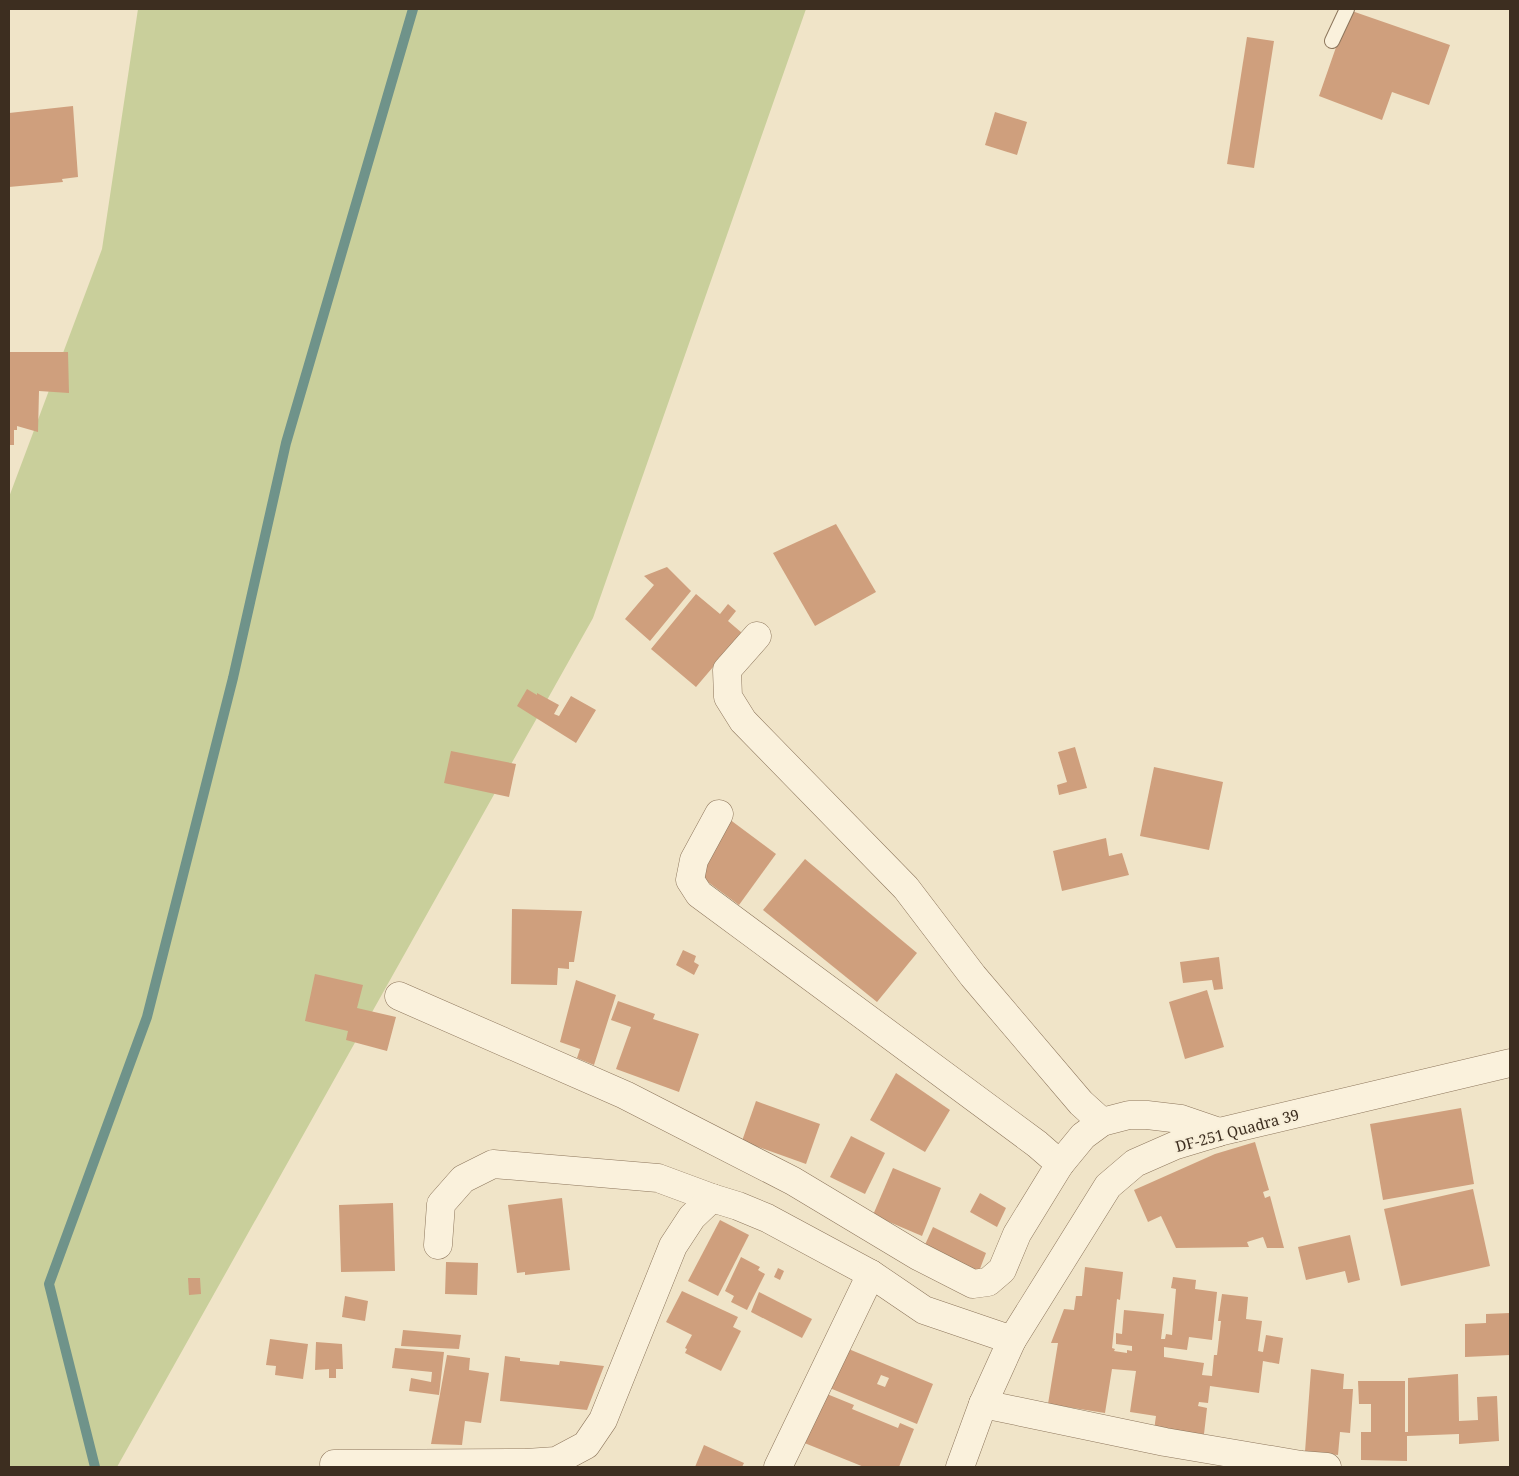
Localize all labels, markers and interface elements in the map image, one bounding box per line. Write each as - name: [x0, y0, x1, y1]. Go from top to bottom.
- street label: DF-251 Quadra 39: [1173, 1104, 1301, 1156]

